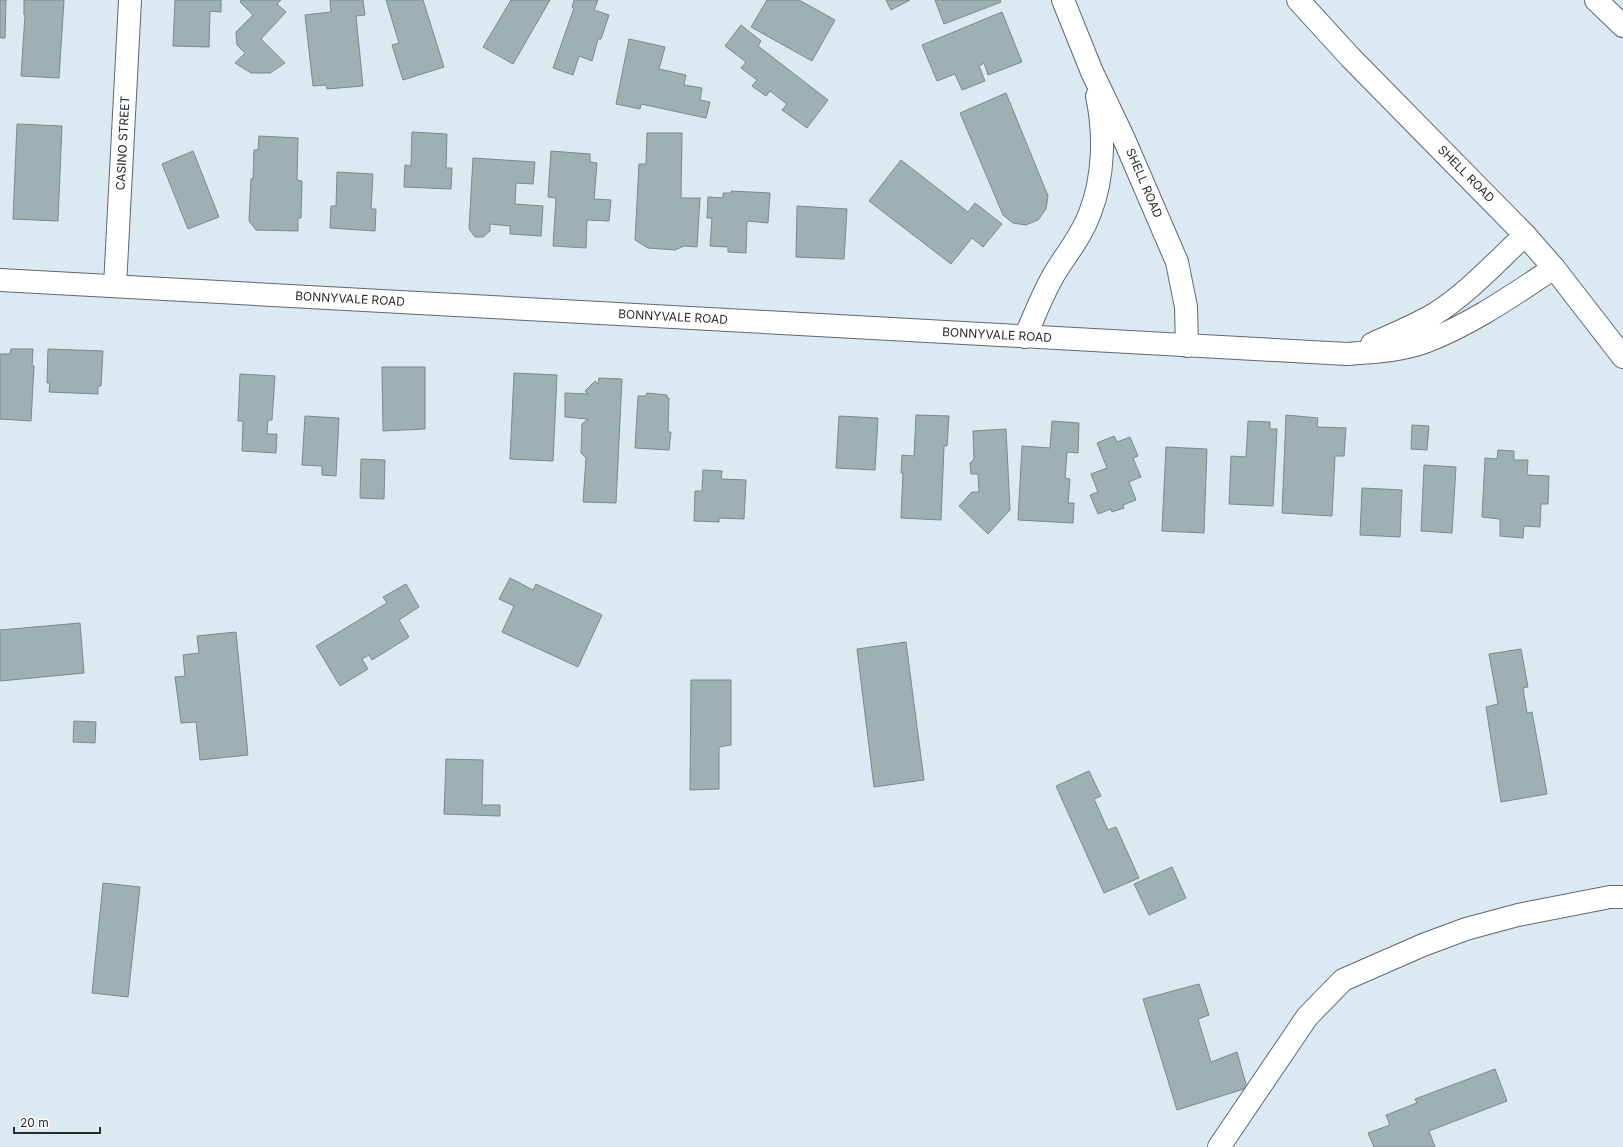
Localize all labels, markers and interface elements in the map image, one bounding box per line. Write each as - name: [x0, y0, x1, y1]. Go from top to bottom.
- street label: CASINO STREET: [113, 95, 132, 191]
- street label: SHELL ROAD: [1435, 142, 1498, 205]
- street label: SHELL ROAD: [1123, 146, 1166, 220]
- street label: BONNYVALE ROAD: [295, 288, 405, 309]
- street label: BONNYVALE ROAD: [618, 306, 728, 327]
- street label: BONNYVALE ROAD: [942, 324, 1052, 345]
- scale bar: [14, 1109, 100, 1135]
- text: 20 m: [20, 1115, 49, 1130]

